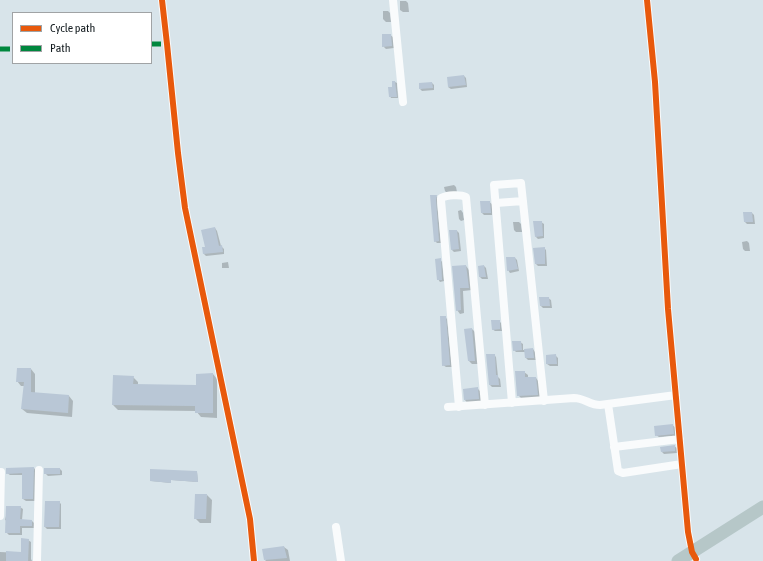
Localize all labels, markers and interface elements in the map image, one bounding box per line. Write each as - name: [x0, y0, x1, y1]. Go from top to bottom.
- legend: [12, 12, 152, 64]
- text: Cycle path: [50, 21, 95, 35]
- text: Path: [50, 41, 71, 55]

